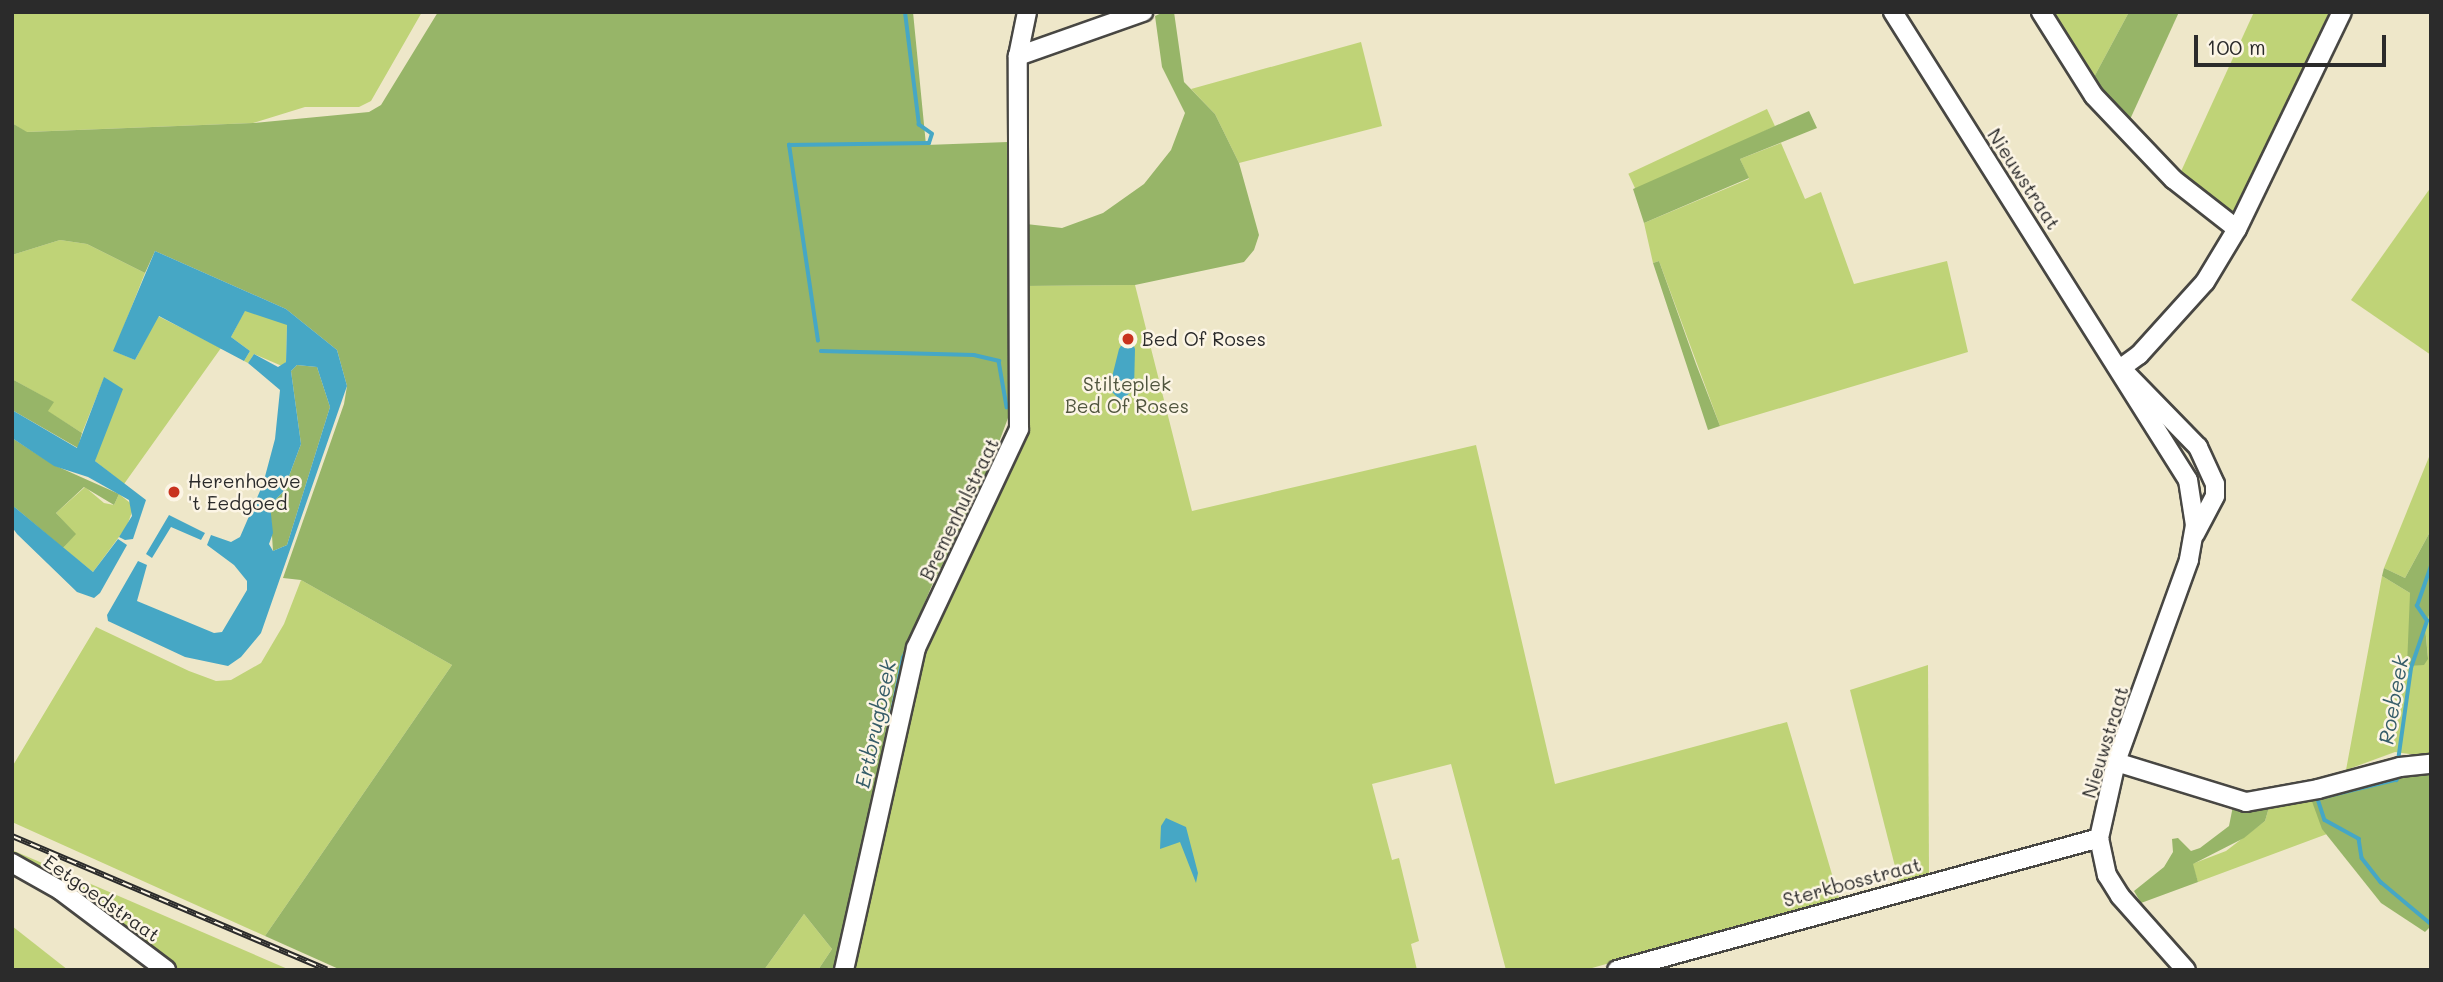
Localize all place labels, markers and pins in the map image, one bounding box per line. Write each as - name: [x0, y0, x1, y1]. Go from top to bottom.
- place label: Bed Of Roses: [1142, 328, 1266, 350]
- marker: Bed Of Roses: [1120, 331, 1136, 347]
- place label: Herenhoeve 't Eedgoed: [188, 470, 301, 514]
- marker: Herenhoeve 't Eedgoed: [166, 484, 182, 500]

